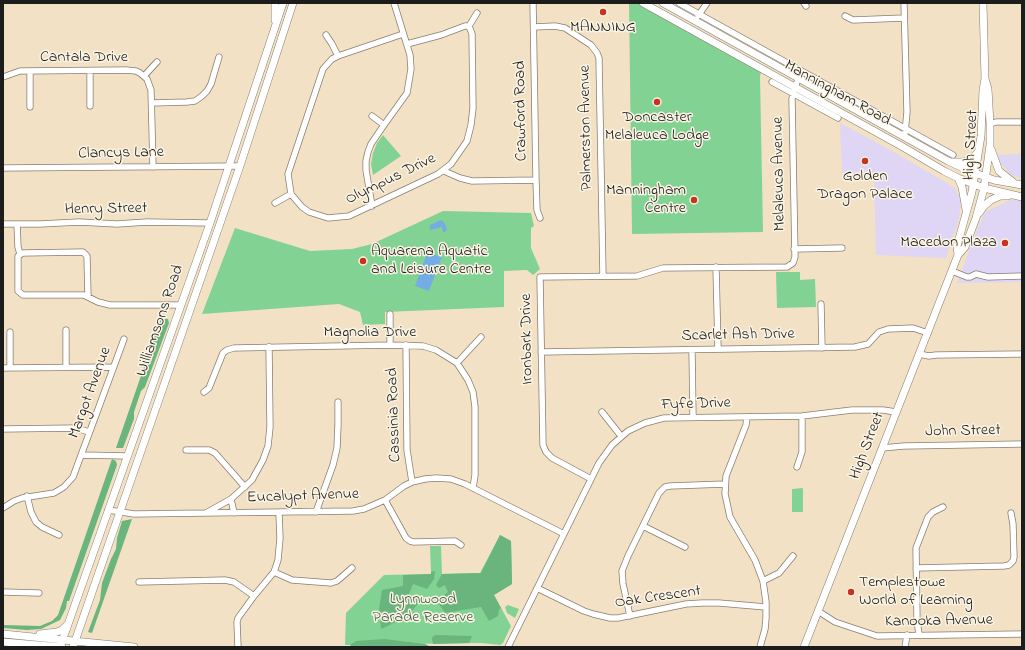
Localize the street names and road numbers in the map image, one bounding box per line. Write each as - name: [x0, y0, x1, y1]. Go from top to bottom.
- street label: Cantala Drive: [40, 48, 128, 68]
- street label: Manningham Road: [780, 57, 894, 131]
- street label: Crawford Road: [512, 61, 532, 161]
- street label: Palmerston Avenue: [576, 65, 598, 191]
- street label: High Street: [961, 109, 983, 181]
- street label: Melaleuca Avenue: [769, 116, 791, 232]
- street label: Clancys Lane: [78, 144, 164, 164]
- street label: Olympus Drive: [343, 150, 439, 210]
- street label: Henry Street: [65, 200, 147, 220]
- street label: Williamsons Road: [133, 263, 189, 379]
- street label: Ironbark Drive: [518, 293, 538, 385]
- street label: Magnolia Drive: [324, 323, 416, 343]
- street label: Scarlet Ash Drive: [681, 325, 795, 347]
- street label: Margot Avenue: [66, 345, 116, 441]
- street label: Cassinia Road: [384, 367, 406, 463]
- street label: Fyfe Drive: [661, 394, 731, 416]
- street label: High Street: [846, 410, 890, 482]
- street label: John Street: [925, 422, 1001, 442]
- street label: Eucalypt Avenue: [247, 485, 359, 509]
- street label: Oak Crescent: [614, 582, 702, 614]
- street label: Kanooka Avenue: [885, 611, 993, 633]

